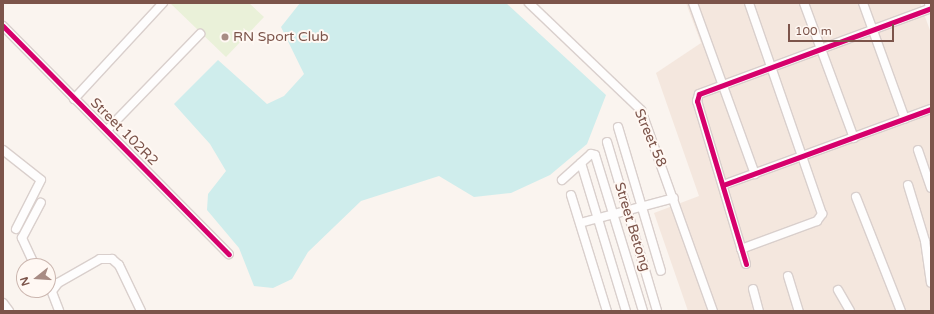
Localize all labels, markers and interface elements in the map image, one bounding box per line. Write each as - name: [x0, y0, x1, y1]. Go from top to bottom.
- scale bar: [790, 16, 896, 42]
- text: 100 m: [795, 24, 832, 38]
- place label: RN Sport Club: [233, 29, 329, 45]
- marker: RN Sport Club: [220, 32, 230, 42]
- street label: Street 102R2: [87, 95, 161, 169]
- street label: Street 58: [630, 107, 670, 169]
- street label: Street Betong: [610, 180, 654, 274]
- north arrow: [16, 258, 56, 298]
- text: N: [17, 275, 33, 287]

